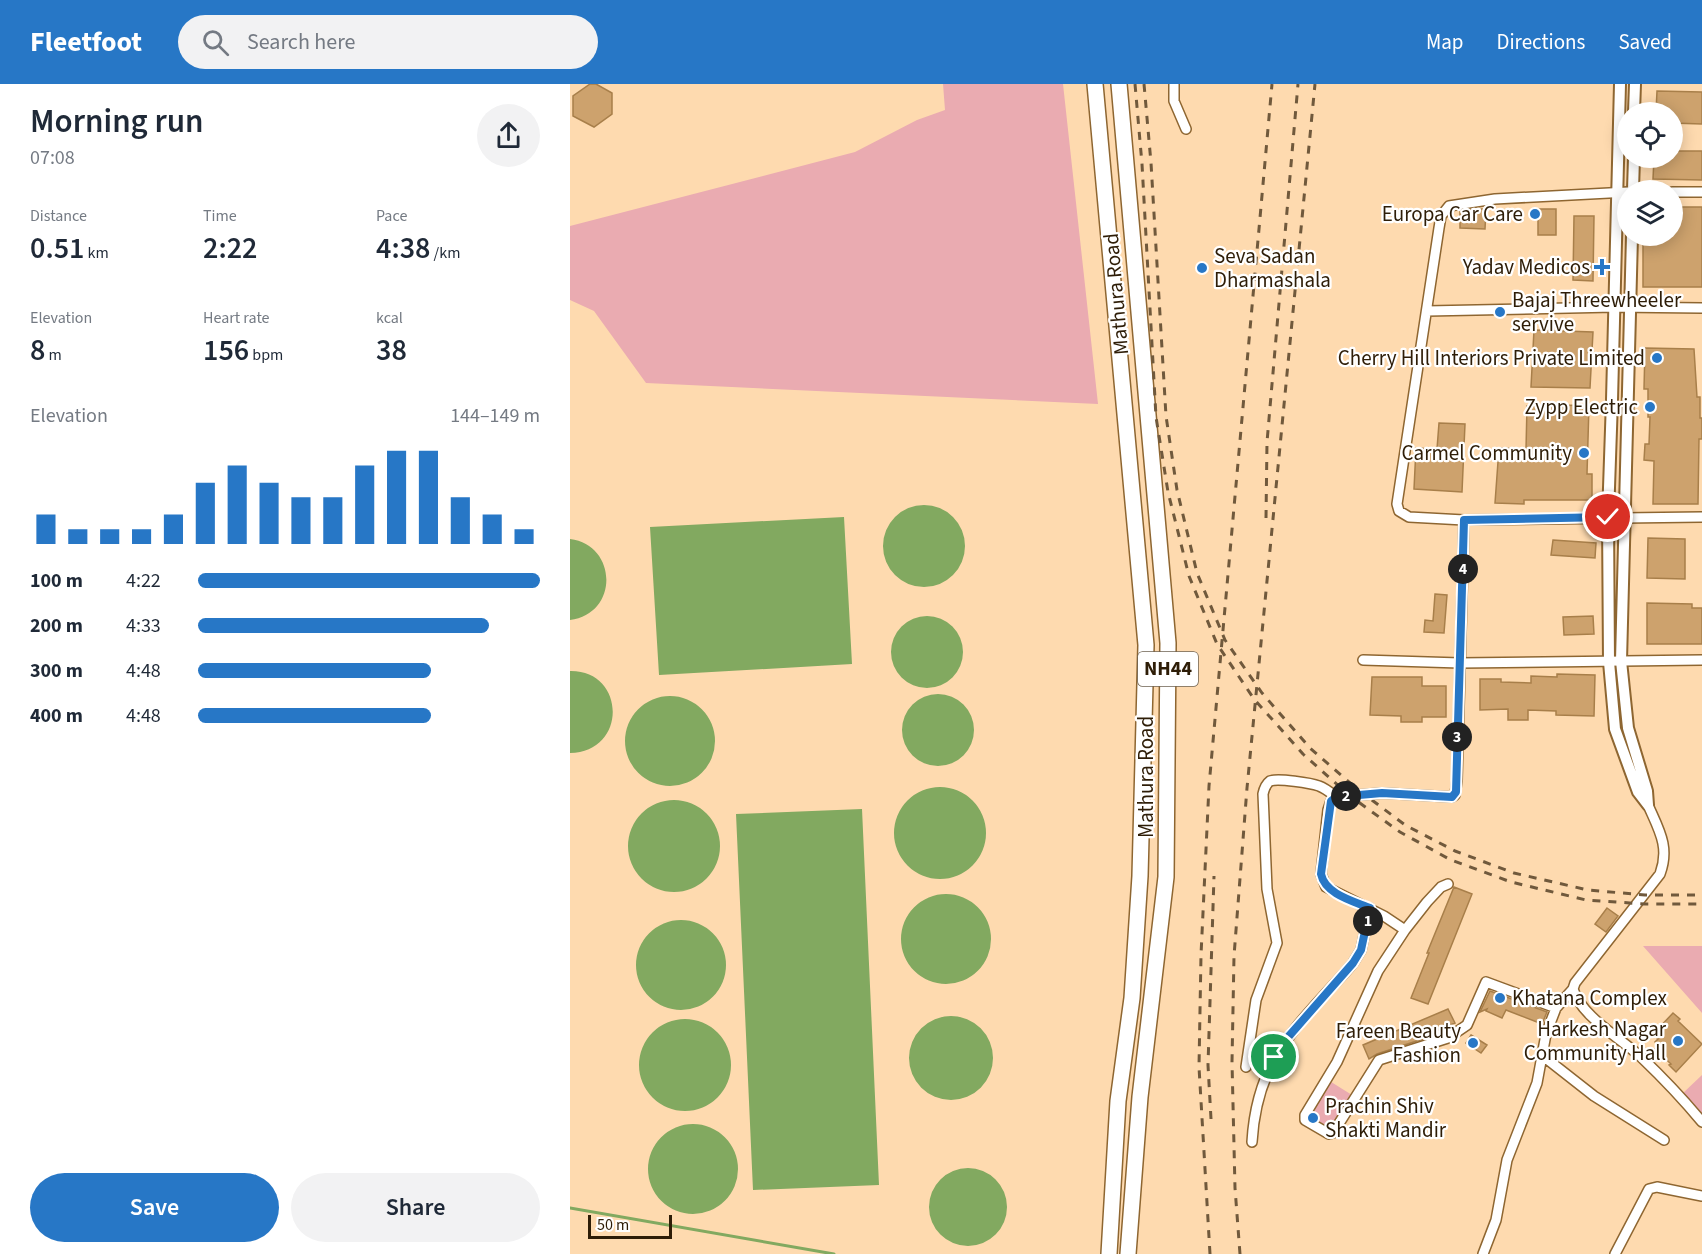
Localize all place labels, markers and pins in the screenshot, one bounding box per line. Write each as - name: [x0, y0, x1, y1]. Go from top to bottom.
- place label: Europa Car Care: [1382, 199, 1523, 229]
- marker: Europa Car Care: [1528, 207, 1542, 221]
- place label: Seva Sadan Dharmashala: [1214, 241, 1331, 295]
- place label: Yadav Medicos: [1462, 252, 1590, 282]
- marker: Yadav Medicos: [1595, 260, 1609, 274]
- marker: Seva Sadan Dharmashala: [1195, 261, 1209, 275]
- place label: Bajaj Threewheeler servive: [1512, 285, 1682, 339]
- marker: Bajaj Threewheeler servive: [1493, 305, 1507, 319]
- place label: Cherry Hill Interiors Private Limited: [1338, 343, 1645, 373]
- marker: Cherry Hill Interiors Private Limited: [1650, 351, 1664, 365]
- place label: Zypp Electric: [1524, 392, 1638, 422]
- marker: Zypp Electric: [1643, 400, 1657, 414]
- place label: Carmel Community: [1402, 438, 1572, 468]
- marker: Carmel Community: [1577, 446, 1591, 460]
- pin: [1582, 491, 1633, 542]
- pin: 4: [1448, 554, 1478, 584]
- pin: 3: [1442, 722, 1472, 752]
- pin: 2: [1331, 781, 1361, 811]
- pin: 1: [1353, 906, 1383, 936]
- place label: Khatana Complex: [1512, 983, 1667, 1013]
- marker: Khatana Complex: [1493, 991, 1507, 1005]
- place label: Harkesh Nagar Community Hall: [1524, 1014, 1667, 1068]
- place label: Fareen Beauty Fashion: [1336, 1016, 1461, 1070]
- pin: [1248, 1031, 1299, 1082]
- marker: Harkesh Nagar Community Hall: [1671, 1034, 1685, 1048]
- marker: Fareen Beauty Fashion: [1466, 1036, 1480, 1050]
- place label: Prachin Shiv Shakti Mandir: [1325, 1091, 1447, 1145]
- marker: Prachin Shiv Shakti Mandir: [1306, 1111, 1320, 1125]

